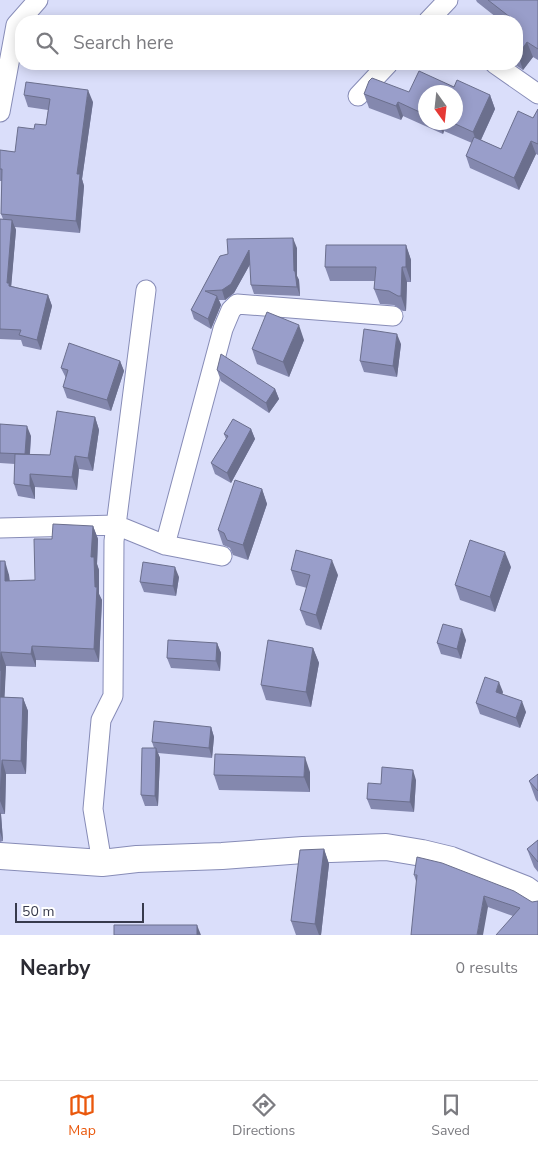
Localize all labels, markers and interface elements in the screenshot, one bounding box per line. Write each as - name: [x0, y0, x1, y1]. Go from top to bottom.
- search box: [15, 15, 523, 70]
- icon: search: [33, 29, 61, 57]
- text: Search here: [73, 30, 174, 56]
- north arrow: [418, 85, 463, 130]
- scale bar: [15, 900, 144, 923]
- text: 50 m: [22, 902, 54, 921]
- text: Nearby: [20, 954, 90, 982]
- text: 0 results: [456, 957, 518, 979]
- tab: Map: [68, 1091, 96, 1140]
- tab: Directions: [232, 1091, 295, 1140]
- tab: Saved: [431, 1091, 470, 1140]

